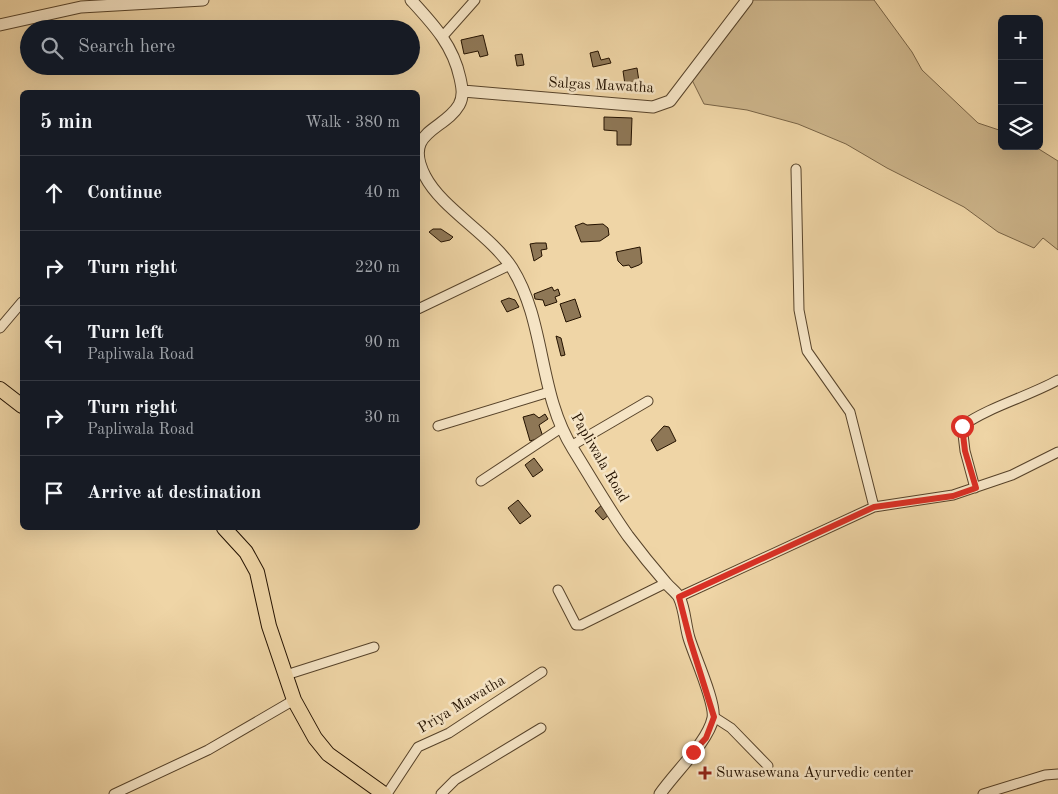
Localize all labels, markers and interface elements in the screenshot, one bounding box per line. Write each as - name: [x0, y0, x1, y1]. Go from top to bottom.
- map controls: [998, 15, 1043, 150]
- button: +: [998, 15, 1043, 60]
- search box: [20, 20, 420, 75]
- icon: search: [38, 34, 66, 62]
- text: Search here: [78, 38, 175, 57]
- button: −: [998, 60, 1043, 105]
- street label: Salgas Mawatha: [548, 76, 655, 96]
- button: layers: [998, 105, 1043, 150]
- text: 5 min: [40, 112, 93, 133]
- text: Walk · 380 m: [305, 115, 400, 131]
- icon: ahead: [40, 179, 68, 207]
- text: Continue: [87, 184, 162, 203]
- text: 40 m: [364, 185, 400, 201]
- icon: right: [40, 254, 68, 282]
- text: Turn right: [87, 259, 177, 278]
- text: 220 m: [355, 260, 400, 276]
- text: Turn left: [87, 324, 164, 343]
- icon: left: [40, 329, 68, 357]
- text: 90 m: [364, 335, 400, 351]
- text: Papliwala Road: [87, 347, 194, 363]
- text: Turn right: [87, 399, 177, 418]
- icon: right: [40, 404, 68, 432]
- text: 30 m: [364, 410, 400, 426]
- street label: Papliwala Road: [567, 411, 631, 505]
- route start: [951, 415, 974, 438]
- text: Papliwala Road: [87, 422, 194, 438]
- icon: arrive: [40, 479, 68, 507]
- text: Arrive at destination: [87, 484, 261, 503]
- street label: Priya Mawatha: [416, 673, 509, 737]
- route end: [682, 741, 705, 764]
- marker: Suwasewana Ayurvedic center: [698, 766, 712, 780]
- place label: Suwasewana Ayurvedic center: [716, 766, 913, 781]

